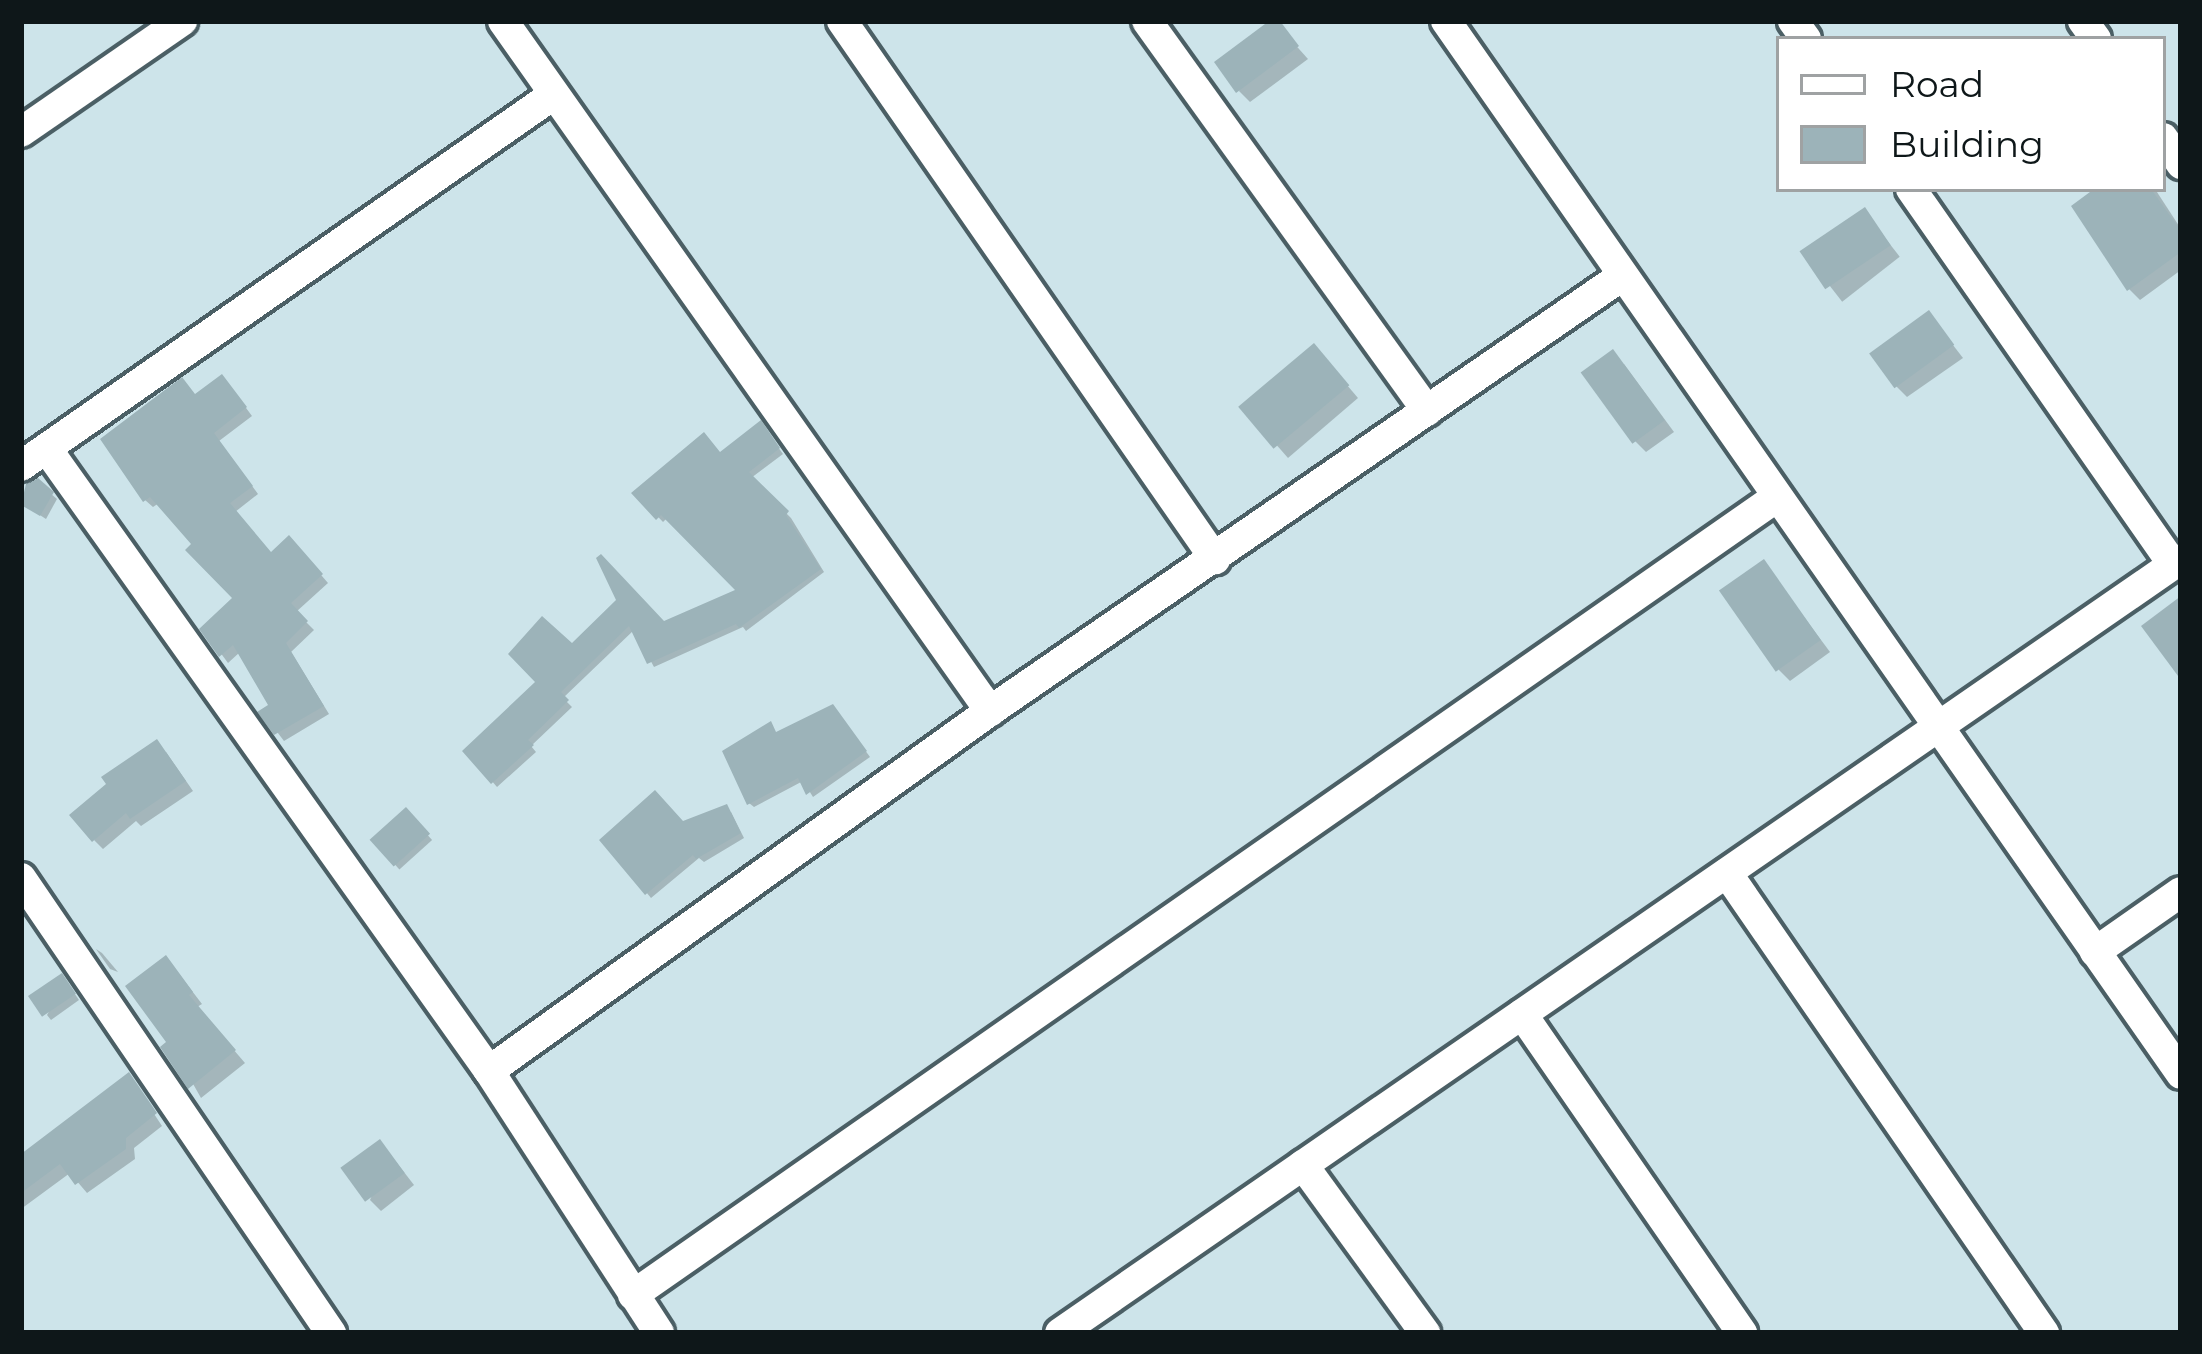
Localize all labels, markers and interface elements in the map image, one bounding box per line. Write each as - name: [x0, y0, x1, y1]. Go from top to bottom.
- legend: [1776, 36, 2166, 192]
- text: Road: [1890, 62, 1984, 106]
- text: Building: [1890, 122, 2044, 166]

